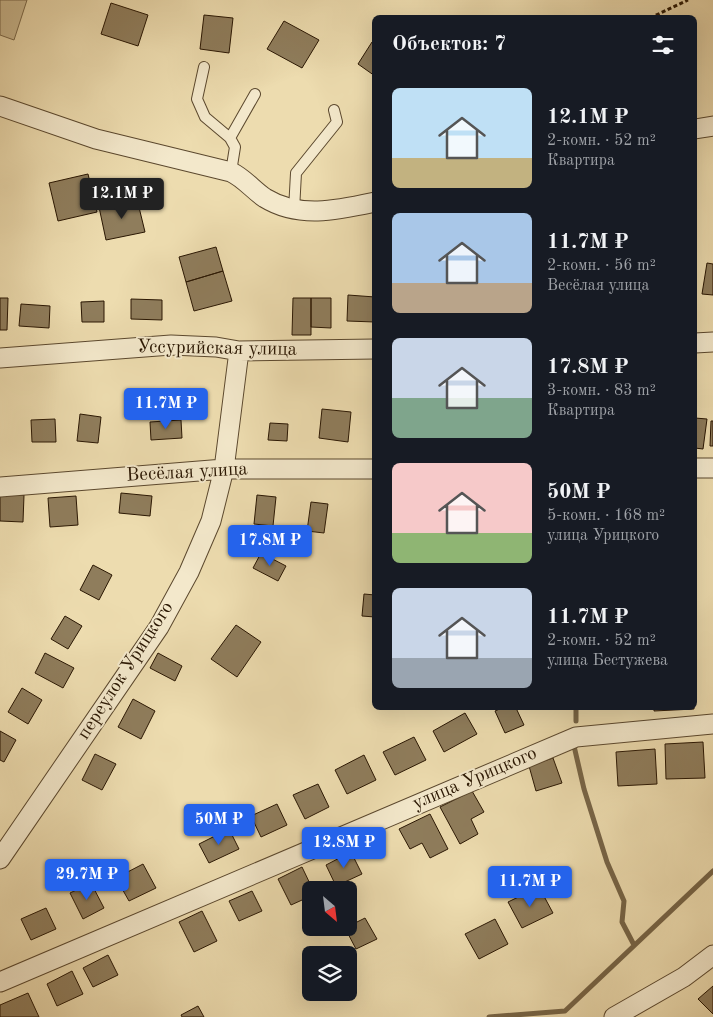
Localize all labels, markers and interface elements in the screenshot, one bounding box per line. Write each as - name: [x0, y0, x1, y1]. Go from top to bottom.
- icon: filters: [649, 31, 677, 59]
- text: Объектов: 7: [392, 34, 506, 55]
- text: 12.1M ₽: [547, 107, 629, 128]
- icon: home: [432, 108, 492, 168]
- text: 2-комн. · 52 m²: [547, 133, 656, 149]
- text: Квартира: [547, 153, 615, 169]
- pin: 12.1M ₽: [76, 178, 168, 220]
- text: 12.1M ₽: [91, 186, 153, 202]
- text: 11.7M ₽: [547, 232, 629, 253]
- icon: home: [432, 233, 492, 293]
- text: 2-комн. · 56 m²: [547, 258, 656, 274]
- text: Весёлая улица: [547, 278, 649, 294]
- street label: Уссурийская улица: [137, 338, 298, 360]
- text: 17.8M ₽: [547, 357, 629, 378]
- icon: home: [432, 358, 492, 418]
- text: 3-комн. · 83 m²: [547, 383, 656, 399]
- pin: 11.7M ₽: [120, 388, 212, 430]
- text: 11.7M ₽: [135, 396, 197, 412]
- text: Квартира: [547, 403, 615, 419]
- street label: Весёлая улица: [126, 460, 249, 486]
- text: 50M ₽: [547, 482, 611, 503]
- icon: home: [432, 483, 492, 543]
- text: 5-комн. · 168 m²: [547, 508, 665, 524]
- pin: 17.8M ₽: [224, 524, 316, 567]
- text: улица Урицкого: [547, 528, 659, 544]
- text: 17.8M ₽: [239, 533, 301, 549]
- street label: переулок Урицкого: [75, 599, 177, 743]
- text: 11.7M ₽: [547, 607, 629, 628]
- icon: home: [432, 608, 492, 668]
- text: 2-комн. · 52 m²: [547, 633, 656, 649]
- text: улица Бестужева: [547, 653, 668, 669]
- street label: улица Урицкого: [410, 744, 540, 814]
- pin: 50M ₽: [184, 804, 254, 846]
- text: 50M ₽: [195, 812, 243, 828]
- pin: 12.8M ₽: [298, 826, 390, 869]
- text: 12.8M ₽: [313, 835, 375, 851]
- pin: 29.7M ₽: [41, 858, 133, 901]
- pin: 11.7M ₽: [484, 866, 576, 908]
- text: 29.7M ₽: [56, 867, 118, 883]
- text: 11.7M ₽: [499, 874, 561, 890]
- north arrow: [302, 881, 358, 936]
- map controls: [302, 881, 357, 1001]
- button: layers: [302, 946, 357, 1001]

